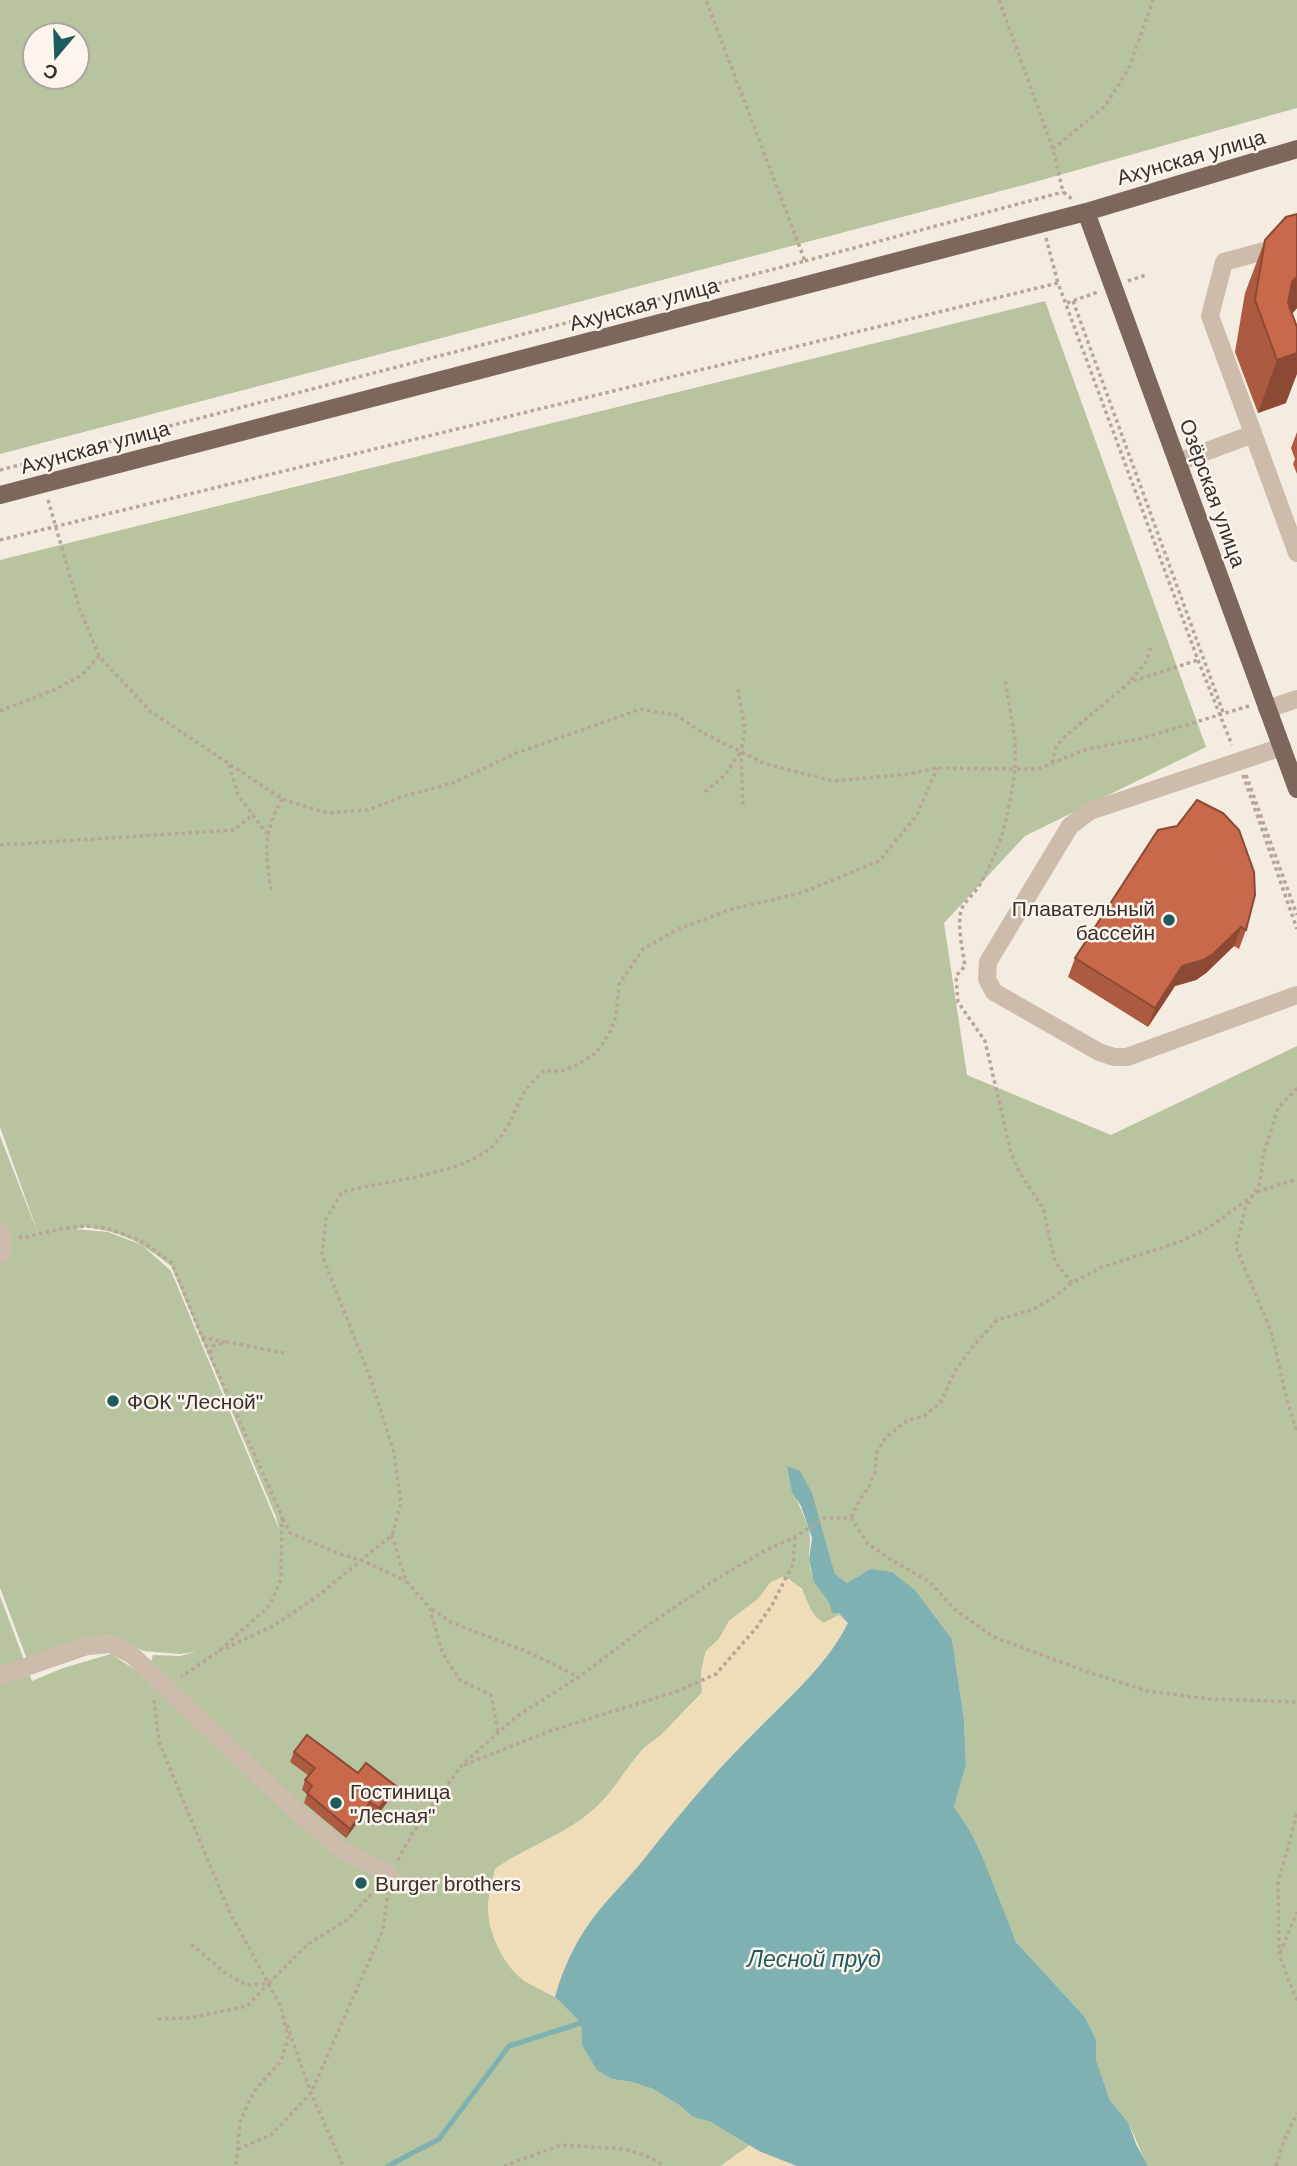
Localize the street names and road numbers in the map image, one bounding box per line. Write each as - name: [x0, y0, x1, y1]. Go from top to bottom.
- street label: Ахунская улица: [1114, 125, 1268, 189]
- street label: Ахунская улица: [567, 273, 721, 335]
- street label: Ахунская улица: [18, 416, 172, 478]
- street label: Озёрская улица: [1175, 416, 1251, 571]

